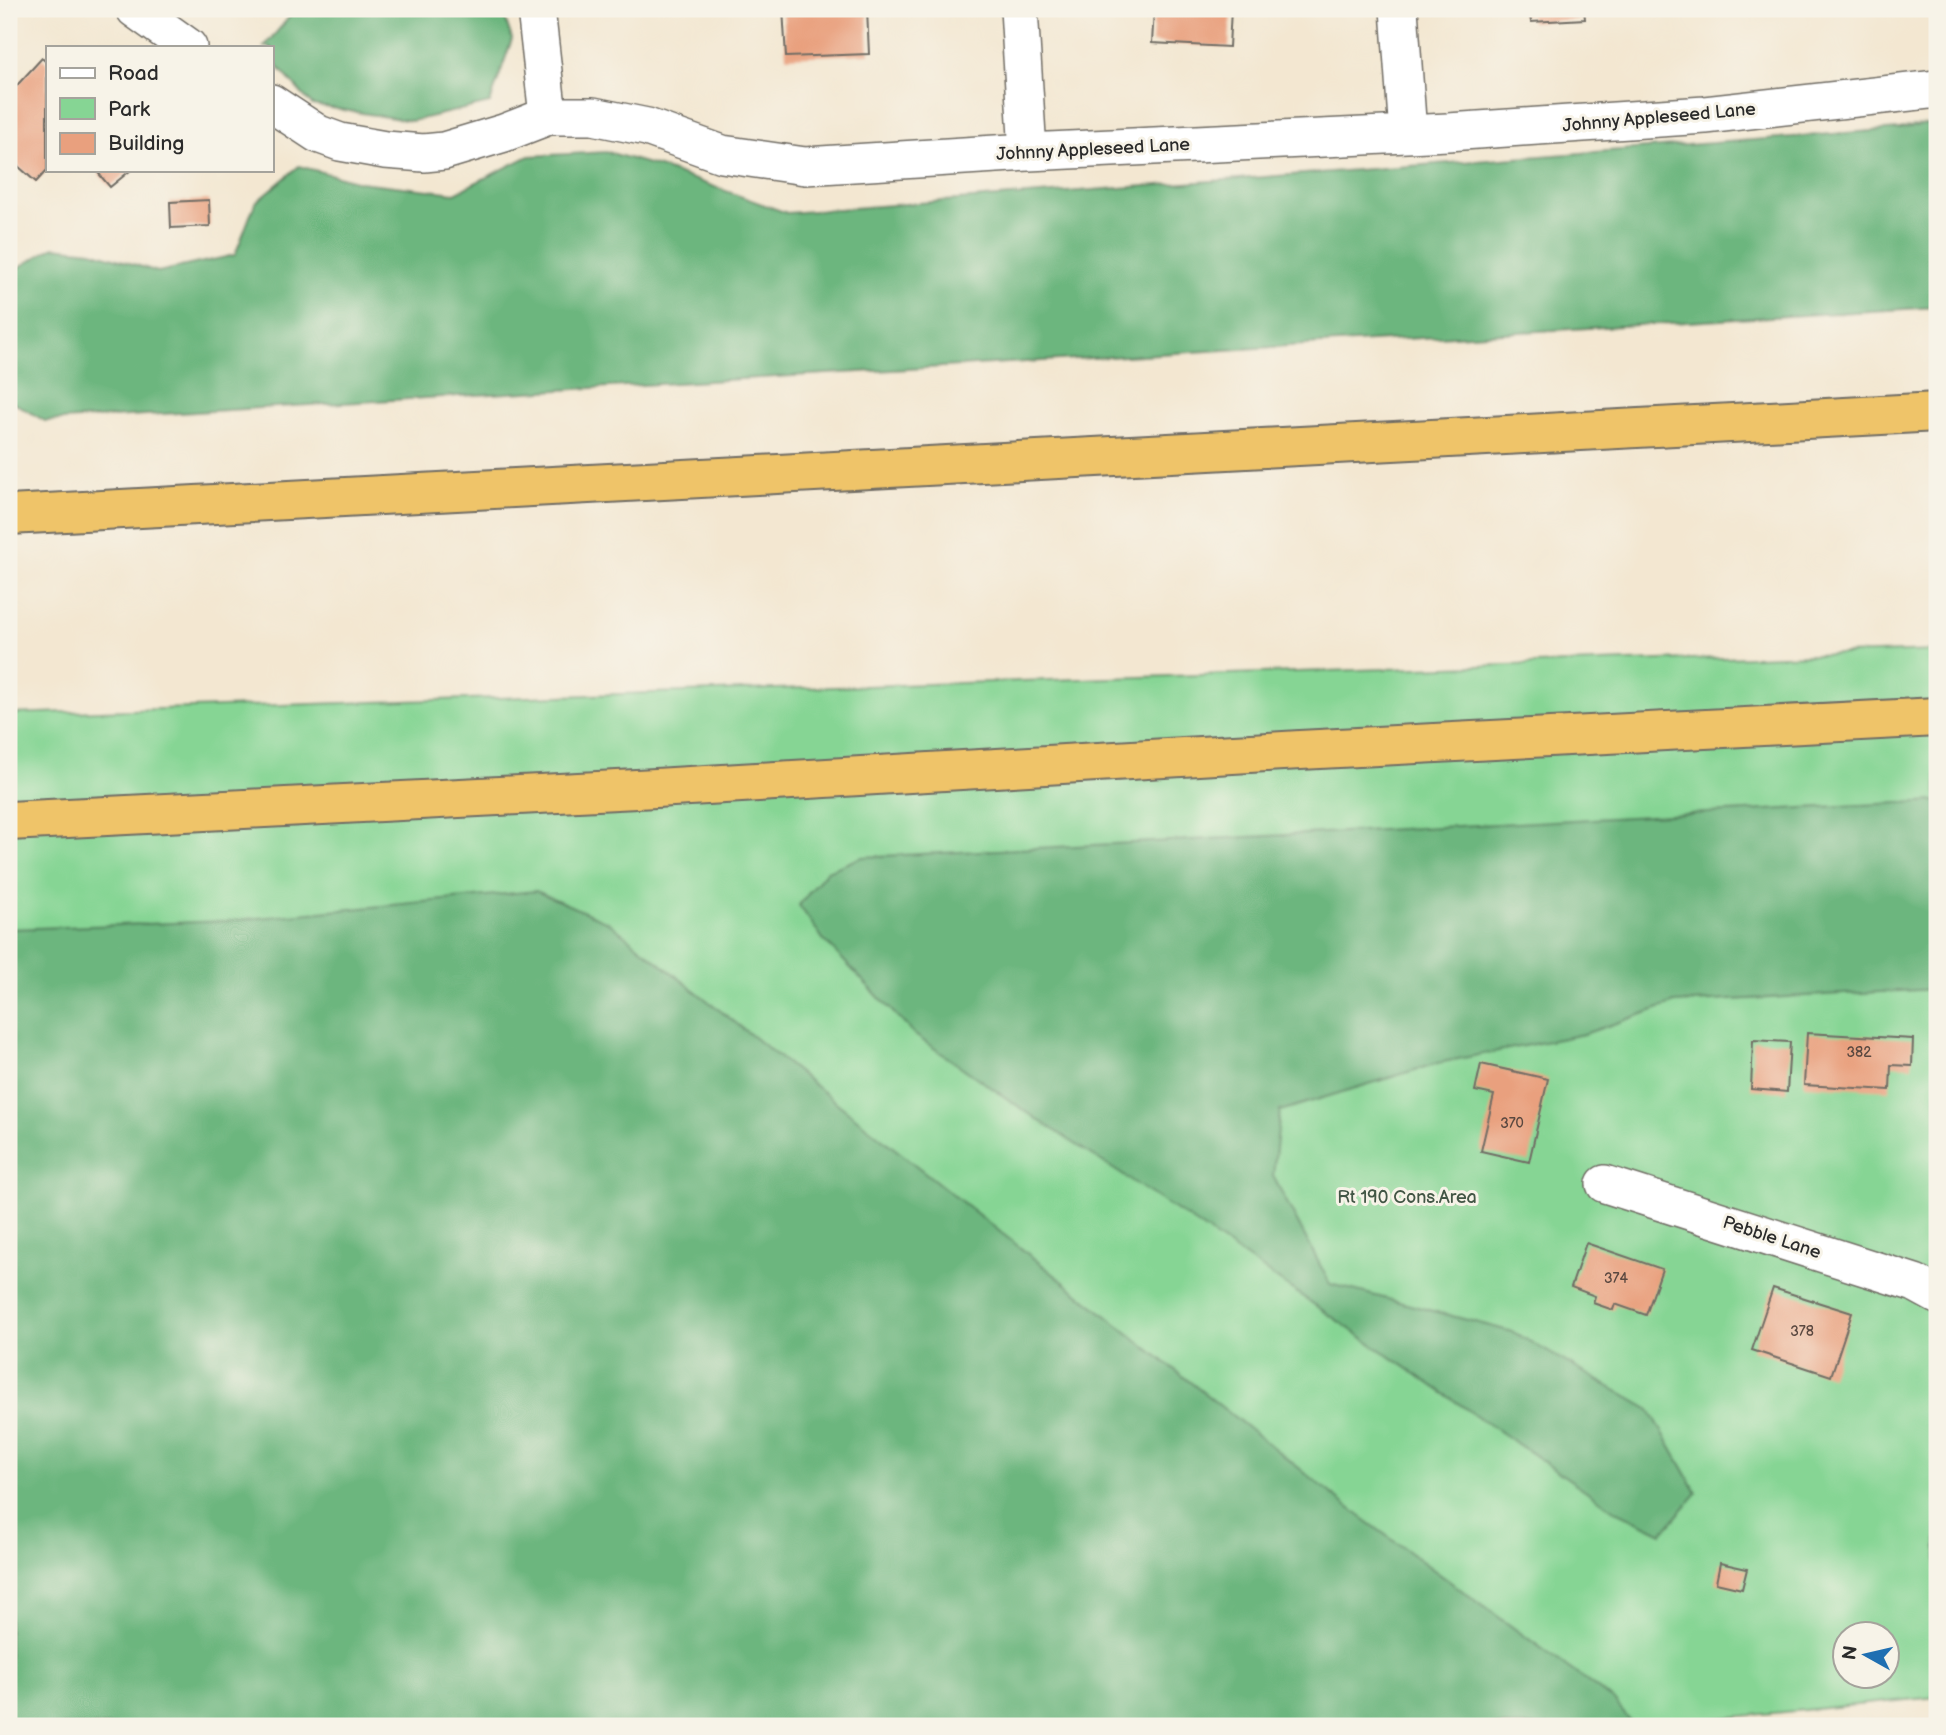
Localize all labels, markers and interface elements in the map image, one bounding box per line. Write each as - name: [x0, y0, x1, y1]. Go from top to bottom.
- legend: [46, 46, 273, 172]
- text: Road: [108, 61, 159, 86]
- text: Park: [108, 97, 151, 122]
- street label: Johnny Appleseed Lane: [1561, 99, 1757, 136]
- text: Building: [108, 131, 184, 156]
- street label: Johnny Appleseed Lane: [996, 134, 1191, 165]
- house number: 382: [1846, 1044, 1872, 1061]
- house number: 370: [1500, 1115, 1524, 1132]
- park label: Rt 190 Cons.Area: [1337, 1187, 1477, 1208]
- street label: Pebble Lane: [1720, 1212, 1824, 1263]
- house number: 374: [1604, 1270, 1628, 1287]
- house number: 378: [1790, 1323, 1814, 1340]
- north arrow: [1830, 1620, 1900, 1690]
- text: N: [1838, 1644, 1863, 1662]

